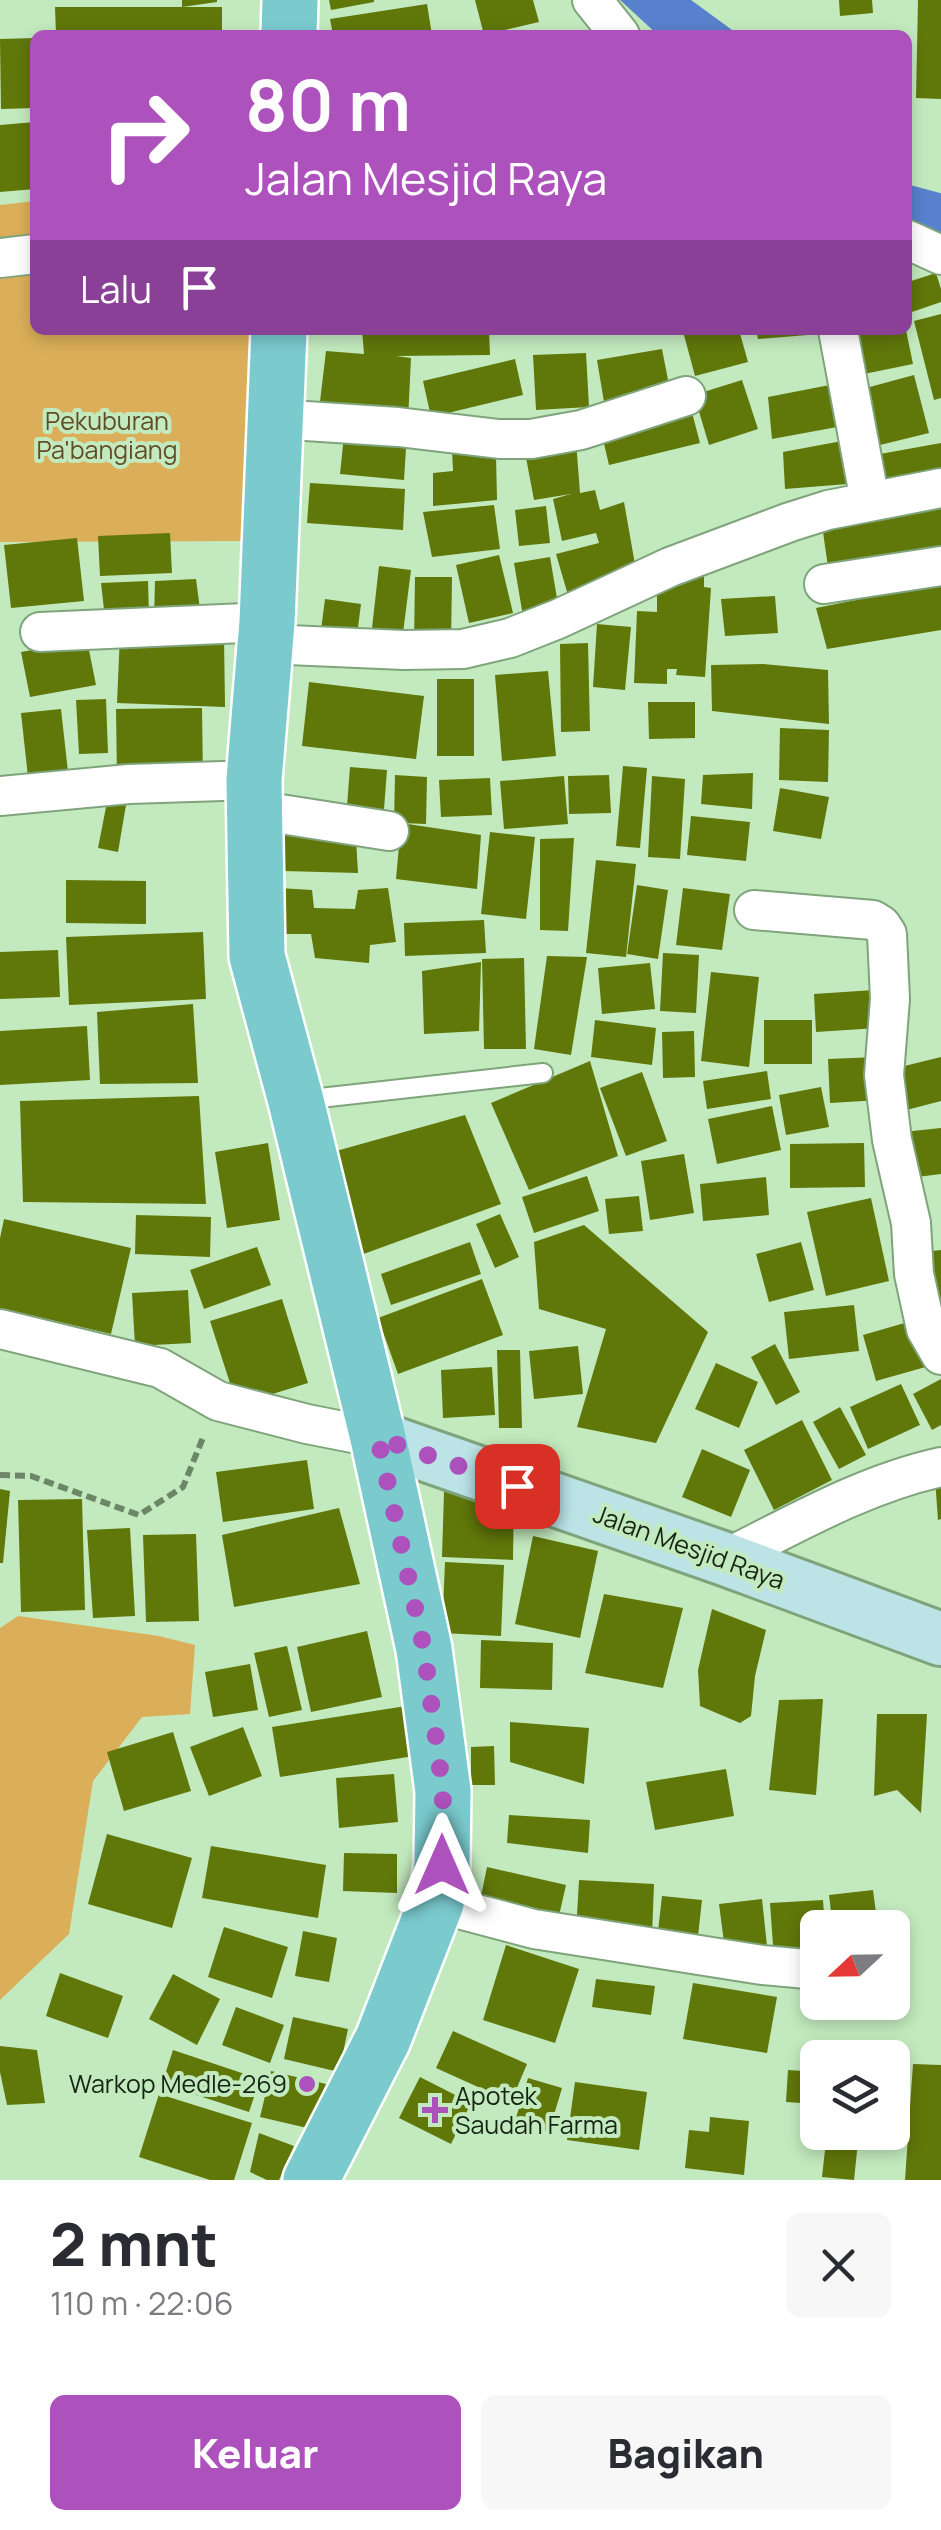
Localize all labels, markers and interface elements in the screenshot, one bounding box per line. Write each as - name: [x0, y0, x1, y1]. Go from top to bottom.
- text: 80 m: [245, 56, 411, 152]
- icon: right: [80, 70, 210, 200]
- text: Jalan Mesjid Raya: [245, 147, 607, 209]
- icon: arrive: [172, 260, 227, 315]
- text: Lalu: [80, 262, 152, 314]
- park label: Pekuburan Pa'bangiang: [37, 403, 177, 467]
- pin: [475, 1444, 560, 1529]
- icon: arrive: [490, 1459, 545, 1514]
- street label: Jalan Mesjid Raya: [589, 1496, 790, 1597]
- position arrow: [390, 1813, 494, 1917]
- north arrow: [800, 1910, 910, 2020]
- map controls: [800, 1910, 910, 2150]
- button: layers: [800, 2040, 910, 2150]
- place label: Warkop Medle-269: [69, 2066, 287, 2101]
- marker: Warkop Medle-269: [296, 2073, 318, 2095]
- place label: Apotek Saudah Farma: [455, 2078, 618, 2142]
- marker: Apotek Saudah Farma: [424, 2099, 446, 2121]
- text: 2 mnt: [50, 2202, 218, 2284]
- button: close: [786, 2213, 891, 2318]
- text: 110 m · 22:06: [50, 2281, 234, 2325]
- button: Keluar: [50, 2395, 461, 2510]
- button: Bagikan: [481, 2395, 891, 2510]

